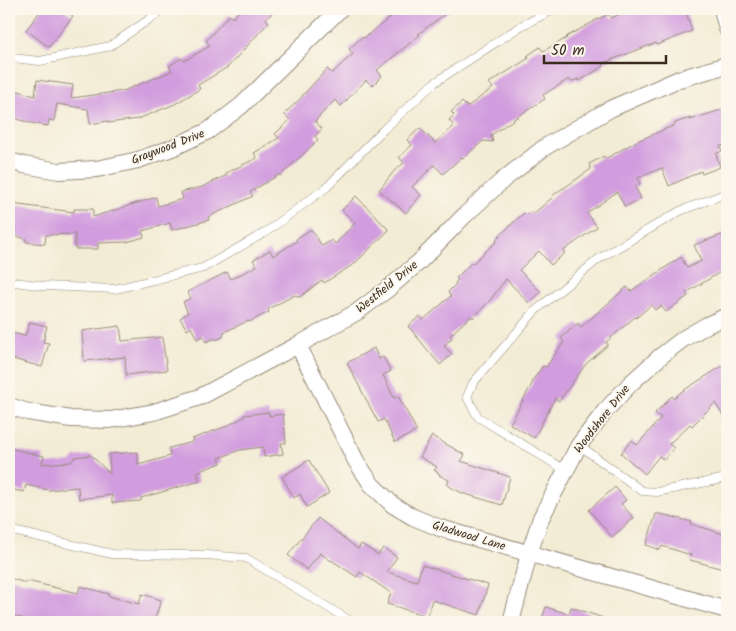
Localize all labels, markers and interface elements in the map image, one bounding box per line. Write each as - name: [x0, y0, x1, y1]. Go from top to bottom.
- scale bar: [544, 32, 666, 64]
- text: 50 m: [551, 39, 585, 63]
- street label: Graywood Drive: [128, 124, 208, 170]
- street label: Westfield Drive: [352, 256, 423, 318]
- street label: Woodshore Drive: [569, 380, 635, 457]
- street label: Gladwood Lane: [430, 516, 508, 556]

